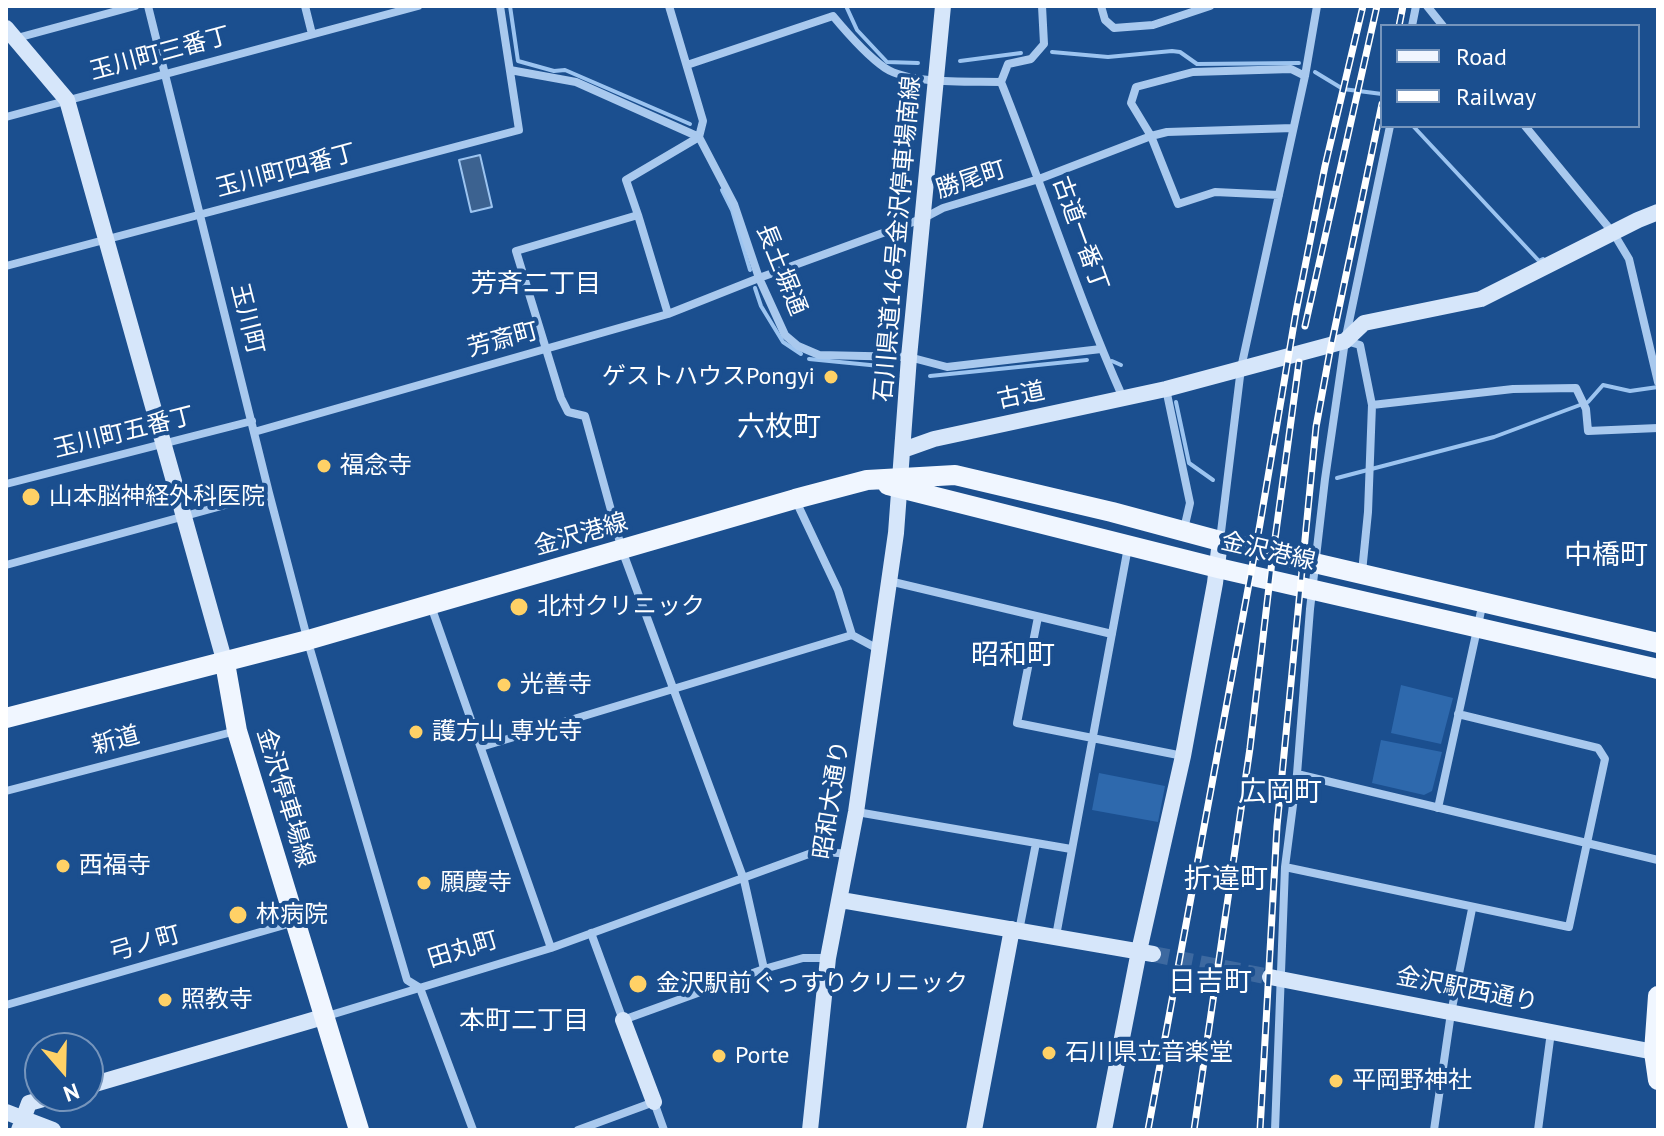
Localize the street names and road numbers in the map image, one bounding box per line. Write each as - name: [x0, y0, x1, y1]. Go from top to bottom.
- street label: 玉川町三番丁: [87, 21, 233, 87]
- street label: 石川県道146号金沢停車場南線: [869, 75, 927, 403]
- street label: 玉川町四番丁: [213, 138, 359, 204]
- street label: 勝尾町: [932, 155, 1010, 205]
- street label: 古道一番丁: [1046, 173, 1114, 295]
- street label: 長土塀通: [750, 220, 812, 320]
- street label: 玉川町: [224, 281, 270, 357]
- street label: 芳斎町: [464, 317, 542, 363]
- street label: 古道: [995, 377, 1047, 415]
- street label: 玉川町五番丁: [51, 402, 197, 464]
- street label: 金沢港線: [531, 508, 631, 562]
- street label: 金沢港線: [1218, 527, 1318, 577]
- street label: 新道: [89, 721, 143, 761]
- street label: 金沢停車場線: [250, 725, 320, 871]
- street label: 昭和大通り: [808, 738, 856, 862]
- street label: 弓ノ町: [106, 920, 184, 968]
- street label: 田丸町: [424, 926, 502, 974]
- street label: 金沢駅西通り: [1394, 962, 1540, 1018]

